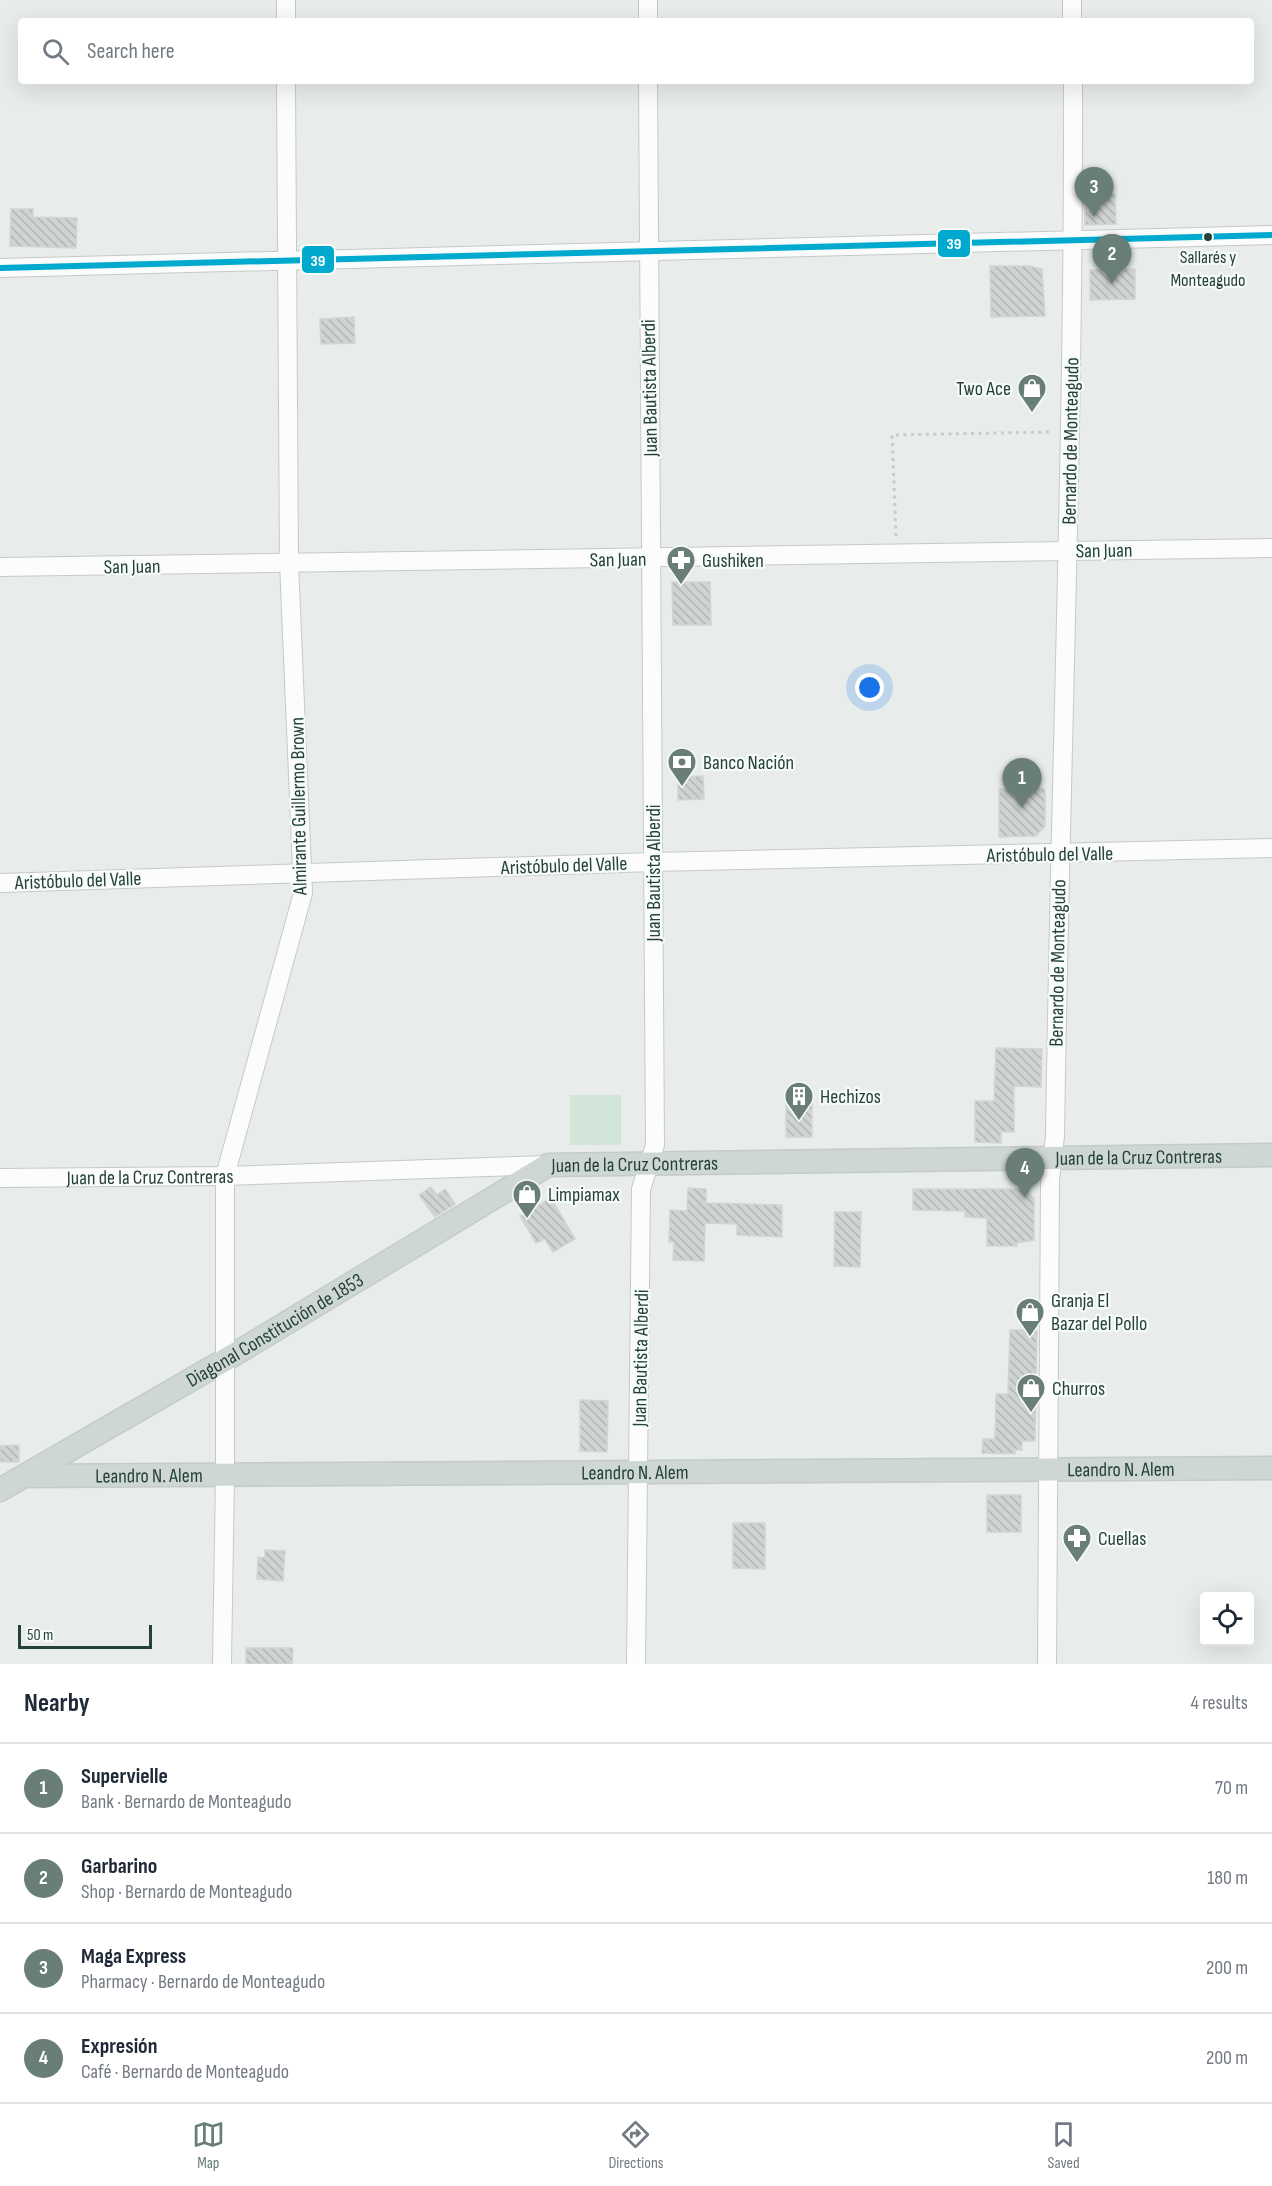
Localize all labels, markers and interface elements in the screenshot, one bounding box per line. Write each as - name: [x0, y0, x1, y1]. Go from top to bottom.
- search box: [18, 18, 1254, 84]
- icon: search: [39, 35, 72, 68]
- text: Search here: [87, 38, 174, 65]
- pin: 3: [1074, 168, 1114, 217]
- line badge: 39: [937, 229, 971, 258]
- marker: Sallarés y Monteagudo: [1202, 231, 1214, 243]
- pin: 2: [1092, 234, 1132, 284]
- text: 39: [947, 235, 961, 254]
- line badge: 39: [301, 245, 335, 274]
- place label: Sallarés y Monteagudo: [1170, 247, 1246, 291]
- text: 39: [311, 252, 325, 271]
- street label: Juan Bautista Alberdi: [637, 319, 663, 458]
- street label: Bernardo de Monteagudo: [1058, 357, 1084, 525]
- shop icon: Two Ace: [1016, 372, 1048, 414]
- place label: Two Ace: [956, 377, 1011, 401]
- street label: San Juan: [1075, 539, 1133, 563]
- pharmacy icon: Gushiken: [665, 544, 697, 586]
- street label: San Juan: [589, 548, 647, 572]
- place label: Gushiken: [702, 549, 764, 573]
- street label: San Juan: [103, 555, 161, 579]
- your location: [855, 673, 884, 702]
- street label: Almirante Guillermo Brown: [285, 717, 313, 896]
- bank icon: Banco Nación: [666, 746, 698, 788]
- place label: Banco Nación: [703, 751, 794, 775]
- pin: 1: [1002, 758, 1042, 808]
- street label: Juan Bautista Alberdi: [642, 804, 666, 943]
- street label: Aristóbulo del Valle: [986, 842, 1113, 868]
- street label: Aristóbulo del Valle: [499, 852, 628, 880]
- street label: Aristóbulo del Valle: [13, 867, 142, 895]
- street label: Bernardo de Monteagudo: [1045, 879, 1071, 1047]
- building icon: Hechizos: [783, 1080, 815, 1122]
- place label: Hechizos: [820, 1085, 881, 1109]
- street label: Juan de la Cruz Contreras: [1054, 1145, 1222, 1171]
- pin: 4: [1006, 1148, 1044, 1198]
- street label: Juan de la Cruz Contreras: [550, 1152, 718, 1178]
- street label: Juan de la Cruz Contreras: [66, 1165, 234, 1190]
- shop icon: Limpiamax: [511, 1178, 543, 1220]
- place label: Limpiamax: [548, 1183, 620, 1207]
- street label: Diagonal Constitución de 1853: [182, 1268, 368, 1393]
- street label: Juan Bautista Alberdi: [628, 1289, 654, 1428]
- place label: Granja El Bazar del Pollo: [1051, 1289, 1147, 1336]
- shop icon: Granja El Bazar del Pollo: [1014, 1296, 1046, 1338]
- shop icon: Churros: [1015, 1372, 1047, 1414]
- place label: Churros: [1052, 1377, 1105, 1401]
- street label: Leandro N. Alem: [1067, 1458, 1175, 1482]
- street label: Leandro N. Alem: [581, 1461, 689, 1485]
- street label: Leandro N. Alem: [95, 1464, 203, 1489]
- pharmacy icon: Cuellas: [1061, 1522, 1093, 1564]
- place label: Cuellas: [1098, 1527, 1146, 1551]
- map controls: [1200, 1592, 1254, 1646]
- button: locate: [1200, 1592, 1254, 1646]
- scale bar: [18, 1622, 152, 1650]
- text: 50 m: [27, 1626, 53, 1645]
- text: Nearby: [24, 1688, 90, 1719]
- text: 4 results: [1191, 1691, 1248, 1715]
- text: Supervielle: [81, 1763, 168, 1790]
- text: 1: [40, 1776, 47, 1800]
- text: 70 m: [1215, 1776, 1248, 1800]
- text: Bank · Bernardo de Monteagudo: [81, 1790, 291, 1814]
- text: Garbarino: [81, 1853, 157, 1880]
- text: 2: [39, 1866, 48, 1890]
- text: 180 m: [1207, 1866, 1248, 1890]
- text: Shop · Bernardo de Monteagudo: [81, 1880, 292, 1904]
- text: Maga Express: [81, 1943, 186, 1970]
- text: 3: [39, 1956, 48, 1980]
- text: 200 m: [1206, 1956, 1248, 1980]
- text: Pharmacy · Bernardo de Monteagudo: [81, 1970, 325, 1994]
- text: Expresión: [81, 2033, 157, 2060]
- text: 4: [39, 2046, 48, 2070]
- text: 200 m: [1206, 2046, 1248, 2070]
- text: Café · Bernardo de Monteagudo: [81, 2060, 289, 2084]
- tab: Map: [192, 2118, 225, 2173]
- tab: Directions: [608, 2118, 664, 2173]
- tab: Saved: [1047, 2118, 1080, 2173]

